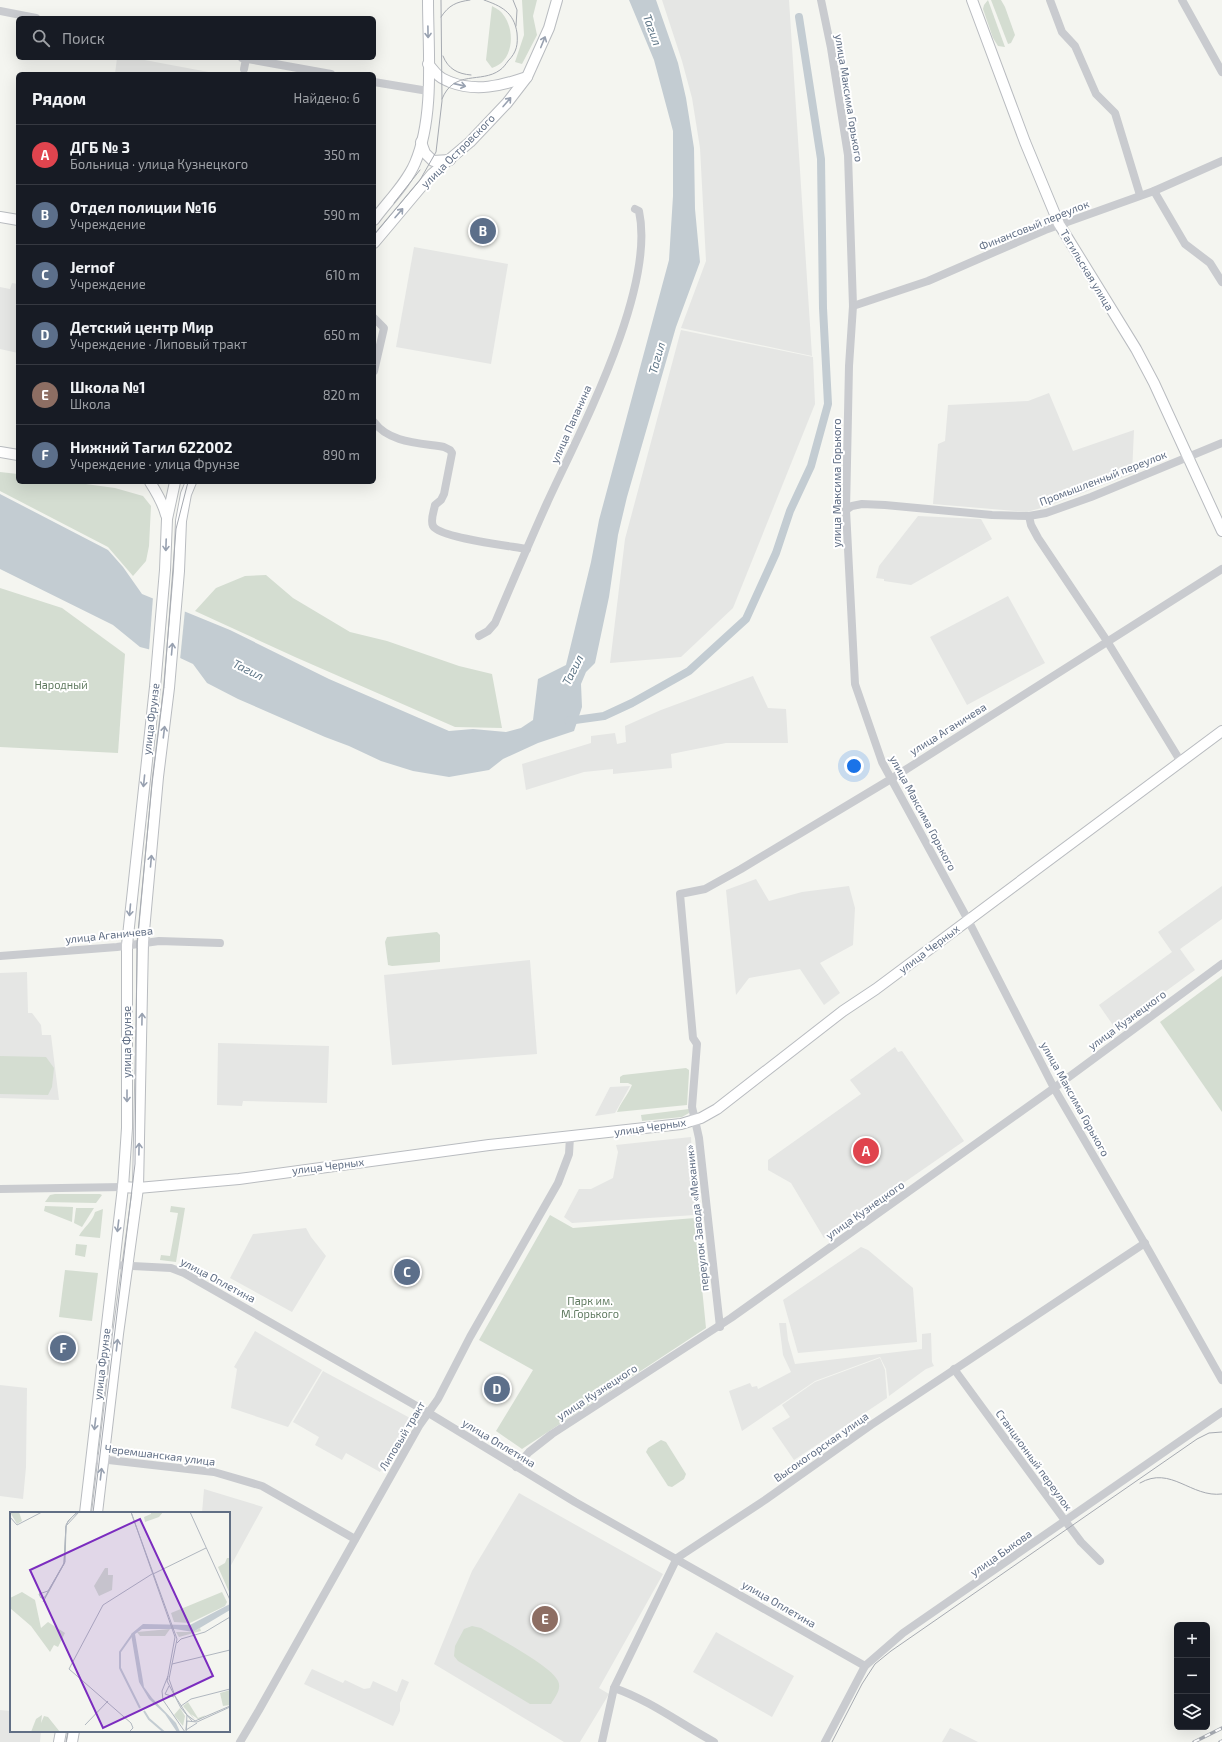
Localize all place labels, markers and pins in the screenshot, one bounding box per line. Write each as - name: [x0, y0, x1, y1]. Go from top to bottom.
- pin: B: [470, 216, 496, 246]
- pin: A: [853, 1136, 879, 1166]
- pin: C: [394, 1257, 420, 1287]
- pin: F: [50, 1333, 76, 1363]
- pin: D: [484, 1374, 510, 1404]
- pin: E: [532, 1604, 558, 1634]

